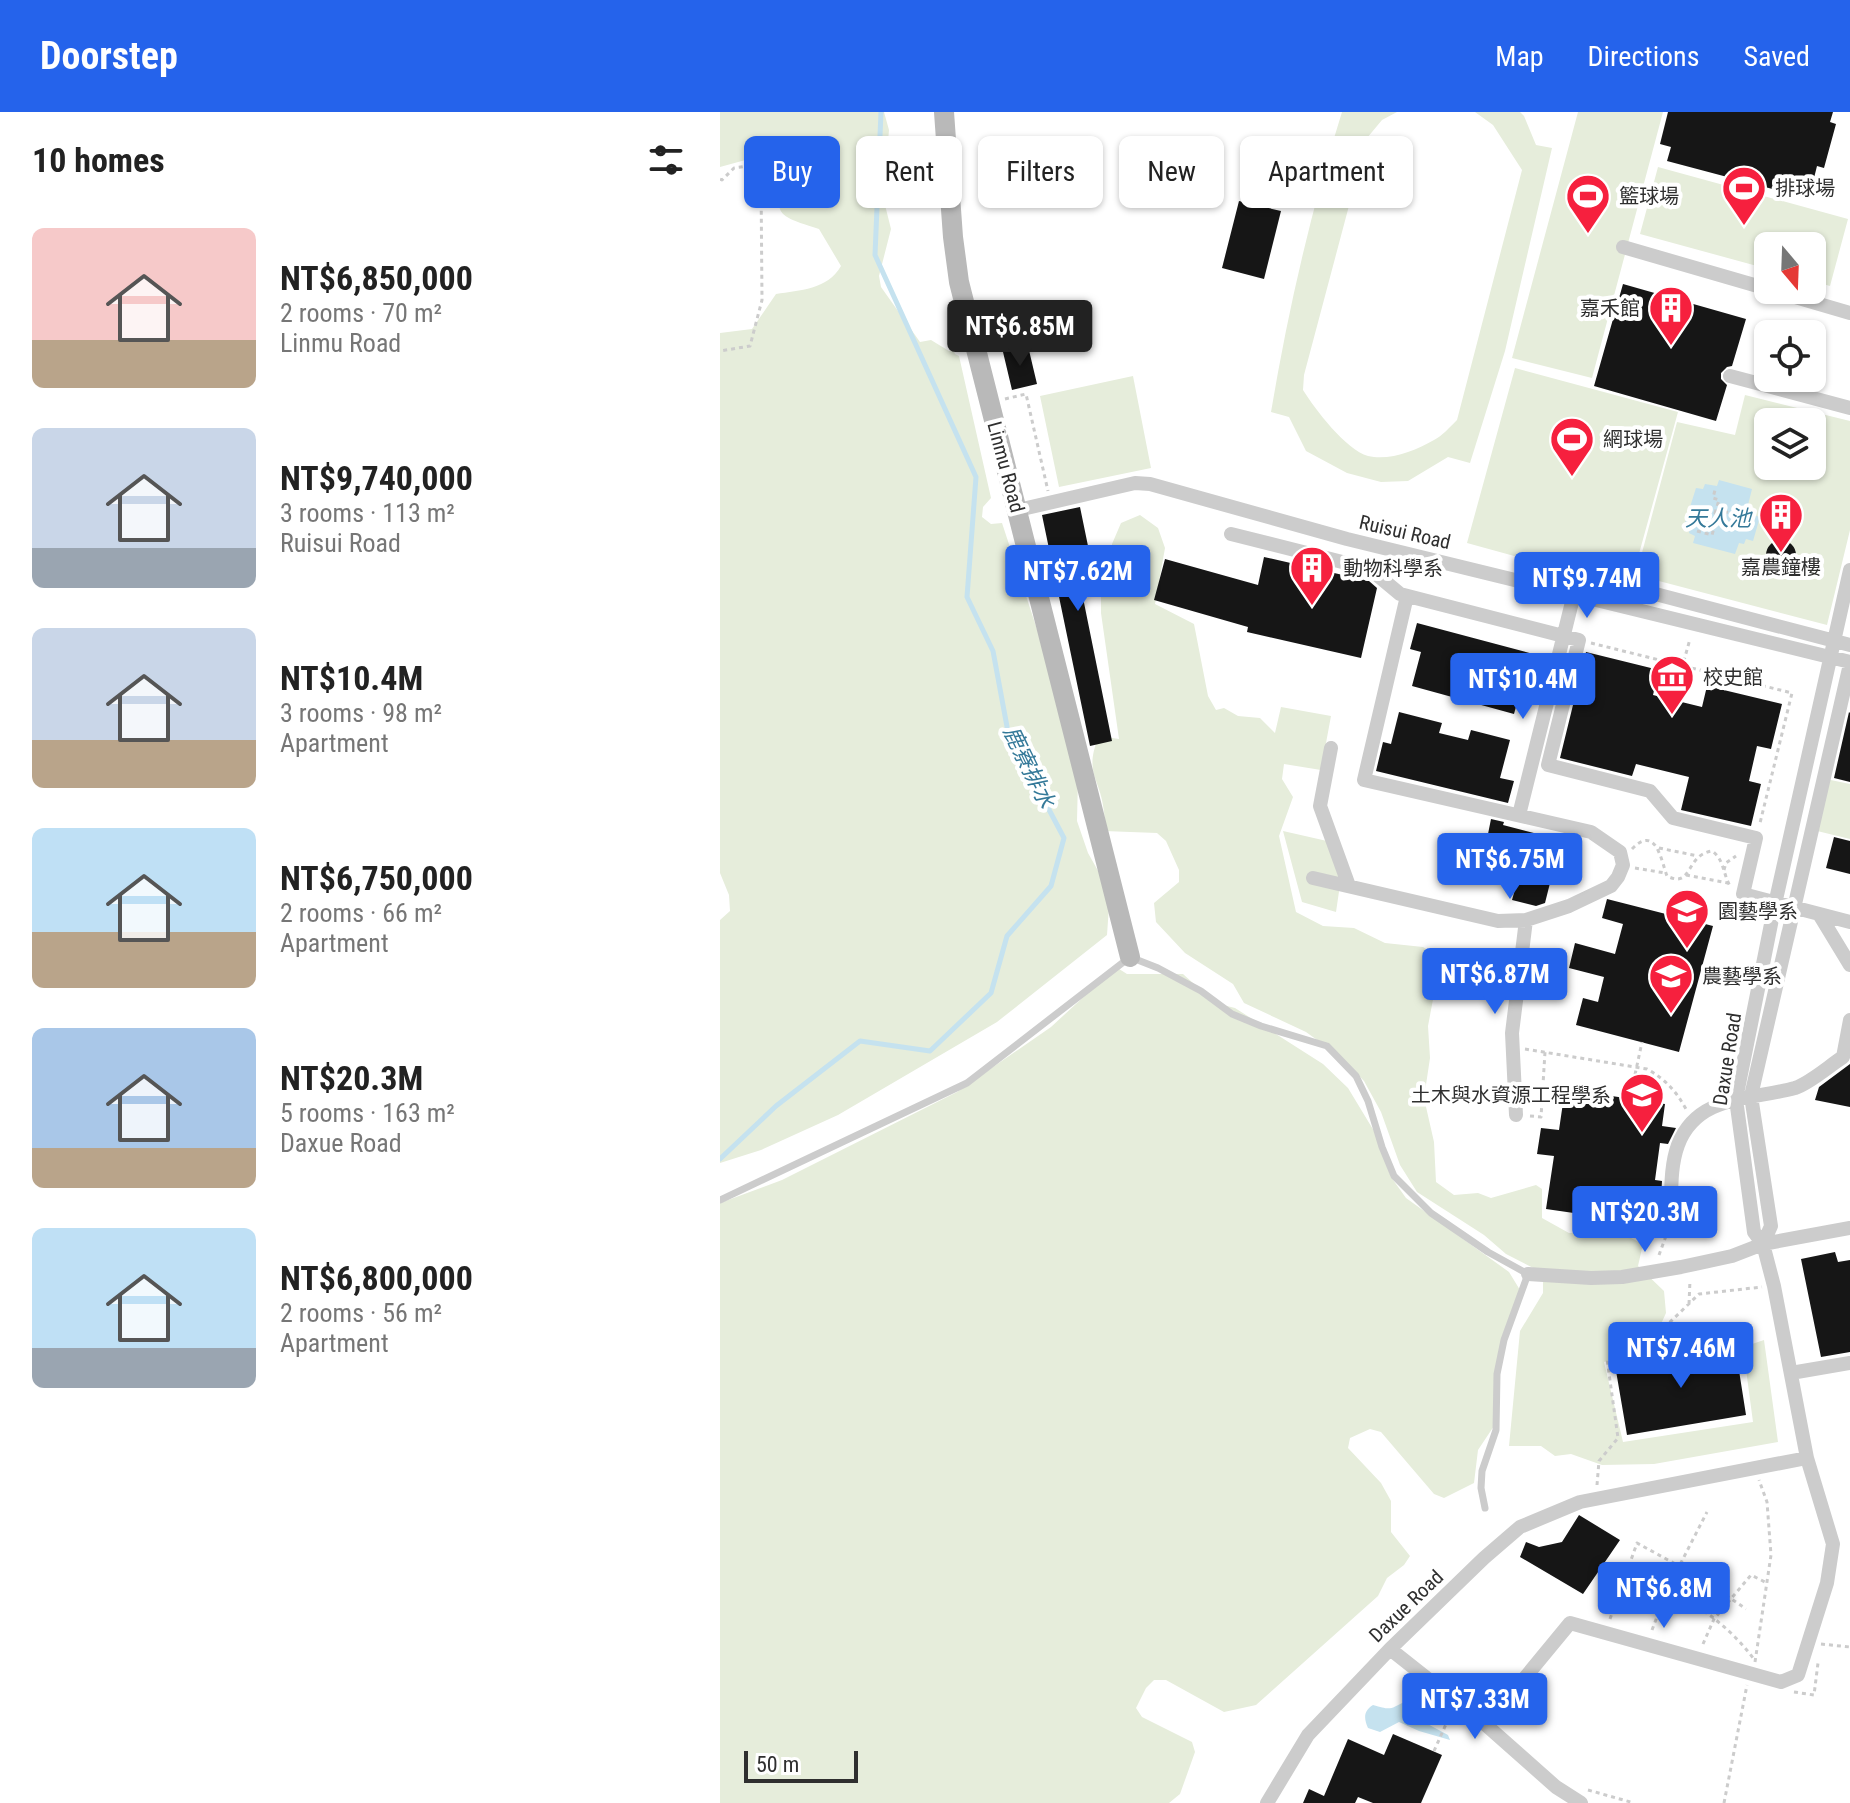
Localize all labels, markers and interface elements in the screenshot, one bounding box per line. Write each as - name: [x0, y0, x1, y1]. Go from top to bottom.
- text: Doorstep: [40, 34, 178, 78]
- text: Map: [1495, 40, 1544, 73]
- text: Directions: [1588, 40, 1699, 73]
- text: Saved: [1743, 40, 1810, 73]
- chip: Buy: [744, 136, 840, 208]
- chip: Rent: [856, 136, 962, 208]
- chip: Filters: [978, 136, 1103, 208]
- chip: New: [1119, 136, 1224, 208]
- chip: Apartment: [1240, 136, 1413, 208]
- icon: filters: [644, 138, 688, 182]
- text: 10 homes: [32, 140, 165, 180]
- sports icon: 排球場: [1720, 164, 1768, 227]
- sports icon: 籃球場: [1564, 172, 1612, 235]
- place label: 排球場: [1775, 176, 1835, 200]
- place label: 籃球場: [1619, 184, 1679, 208]
- north arrow: [1754, 232, 1826, 304]
- map controls: [1754, 232, 1826, 480]
- text: NT$6,850,000: [280, 258, 473, 298]
- icon: home: [96, 260, 192, 356]
- building icon: 嘉禾館: [1647, 284, 1695, 347]
- place label: 嘉禾館: [1580, 296, 1640, 320]
- text: 2 rooms · 70 m²: [280, 298, 442, 328]
- pin: NT$6.85M: [937, 300, 1103, 368]
- text: NT$6.85M: [965, 311, 1075, 341]
- button: locate: [1754, 320, 1826, 392]
- text: Linmu Road: [280, 328, 401, 358]
- button: layers: [1754, 408, 1826, 480]
- sports icon: 網球場: [1548, 415, 1596, 478]
- street label: Linmu Road: [982, 419, 1030, 515]
- place label: 網球場: [1603, 427, 1663, 451]
- text: NT$9,740,000: [280, 458, 473, 498]
- icon: home: [96, 460, 192, 556]
- building icon: 嘉農鐘樓: [1757, 491, 1805, 554]
- text: 3 rooms · 113 m²: [280, 498, 455, 528]
- water label: 天人池: [1685, 506, 1753, 531]
- street label: Ruisui Road: [1357, 510, 1453, 554]
- text: Ruisui Road: [280, 528, 401, 558]
- building icon: 動物科學系: [1288, 544, 1336, 607]
- pin: NT$7.62M: [995, 545, 1161, 613]
- pin: NT$9.74M: [1504, 552, 1670, 620]
- place label: 嘉農鐘樓: [1741, 555, 1821, 579]
- text: NT$7.62M: [1023, 556, 1133, 586]
- place label: 動物科學系: [1343, 556, 1443, 580]
- text: NT$9.74M: [1532, 563, 1642, 593]
- pin: NT$10.4M: [1440, 653, 1606, 721]
- museum icon: 校史館: [1648, 653, 1696, 716]
- text: NT$10.4M: [280, 658, 423, 698]
- icon: home: [96, 660, 192, 756]
- text: NT$10.4M: [1468, 664, 1578, 694]
- place label: 校史館: [1703, 665, 1763, 689]
- text: 3 rooms · 98 m²: [280, 698, 442, 728]
- water label: 鹿寮排水: [998, 722, 1060, 813]
- text: Apartment: [280, 728, 389, 758]
- pin: NT$6.75M: [1427, 833, 1593, 901]
- text: NT$6.75M: [1455, 844, 1565, 874]
- text: NT$6,750,000: [280, 858, 473, 898]
- icon: home: [96, 860, 192, 956]
- school or university icon: 園藝學系: [1663, 887, 1711, 950]
- text: 2 rooms · 66 m²: [280, 898, 442, 928]
- place label: 園藝學系: [1718, 899, 1798, 923]
- text: Apartment: [280, 928, 389, 958]
- pin: NT$6.87M: [1412, 948, 1578, 1016]
- school or university icon: 農藝學系: [1647, 952, 1695, 1015]
- text: NT$6.87M: [1440, 959, 1550, 989]
- place label: 農藝學系: [1702, 964, 1782, 988]
- street label: Daxue Road: [1708, 1011, 1746, 1107]
- text: NT$20.3M: [280, 1058, 423, 1098]
- icon: home: [96, 1060, 192, 1156]
- school or university icon: 土木與水資源工程學系: [1618, 1071, 1666, 1134]
- place label: 土木與水資源工程學系: [1411, 1083, 1611, 1107]
- text: 5 rooms · 163 m²: [280, 1098, 455, 1128]
- text: Daxue Road: [280, 1128, 402, 1158]
- pin: NT$20.3M: [1562, 1186, 1728, 1254]
- text: NT$20.3M: [1590, 1197, 1700, 1227]
- text: NT$6,800,000: [280, 1258, 473, 1298]
- icon: home: [96, 1260, 192, 1356]
- text: 2 rooms · 56 m²: [280, 1298, 442, 1328]
- pin: NT$7.46M: [1598, 1322, 1764, 1390]
- text: Apartment: [280, 1328, 389, 1358]
- text: NT$7.46M: [1626, 1333, 1736, 1363]
- pin: NT$6.8M: [1590, 1562, 1738, 1630]
- street label: Daxue Road: [1364, 1565, 1448, 1647]
- text: NT$6.8M: [1616, 1573, 1712, 1603]
- pin: NT$7.33M: [1392, 1673, 1558, 1741]
- text: NT$7.33M: [1420, 1684, 1530, 1714]
- scale bar: [744, 1747, 858, 1783]
- text: 50 m: [756, 1752, 799, 1777]

